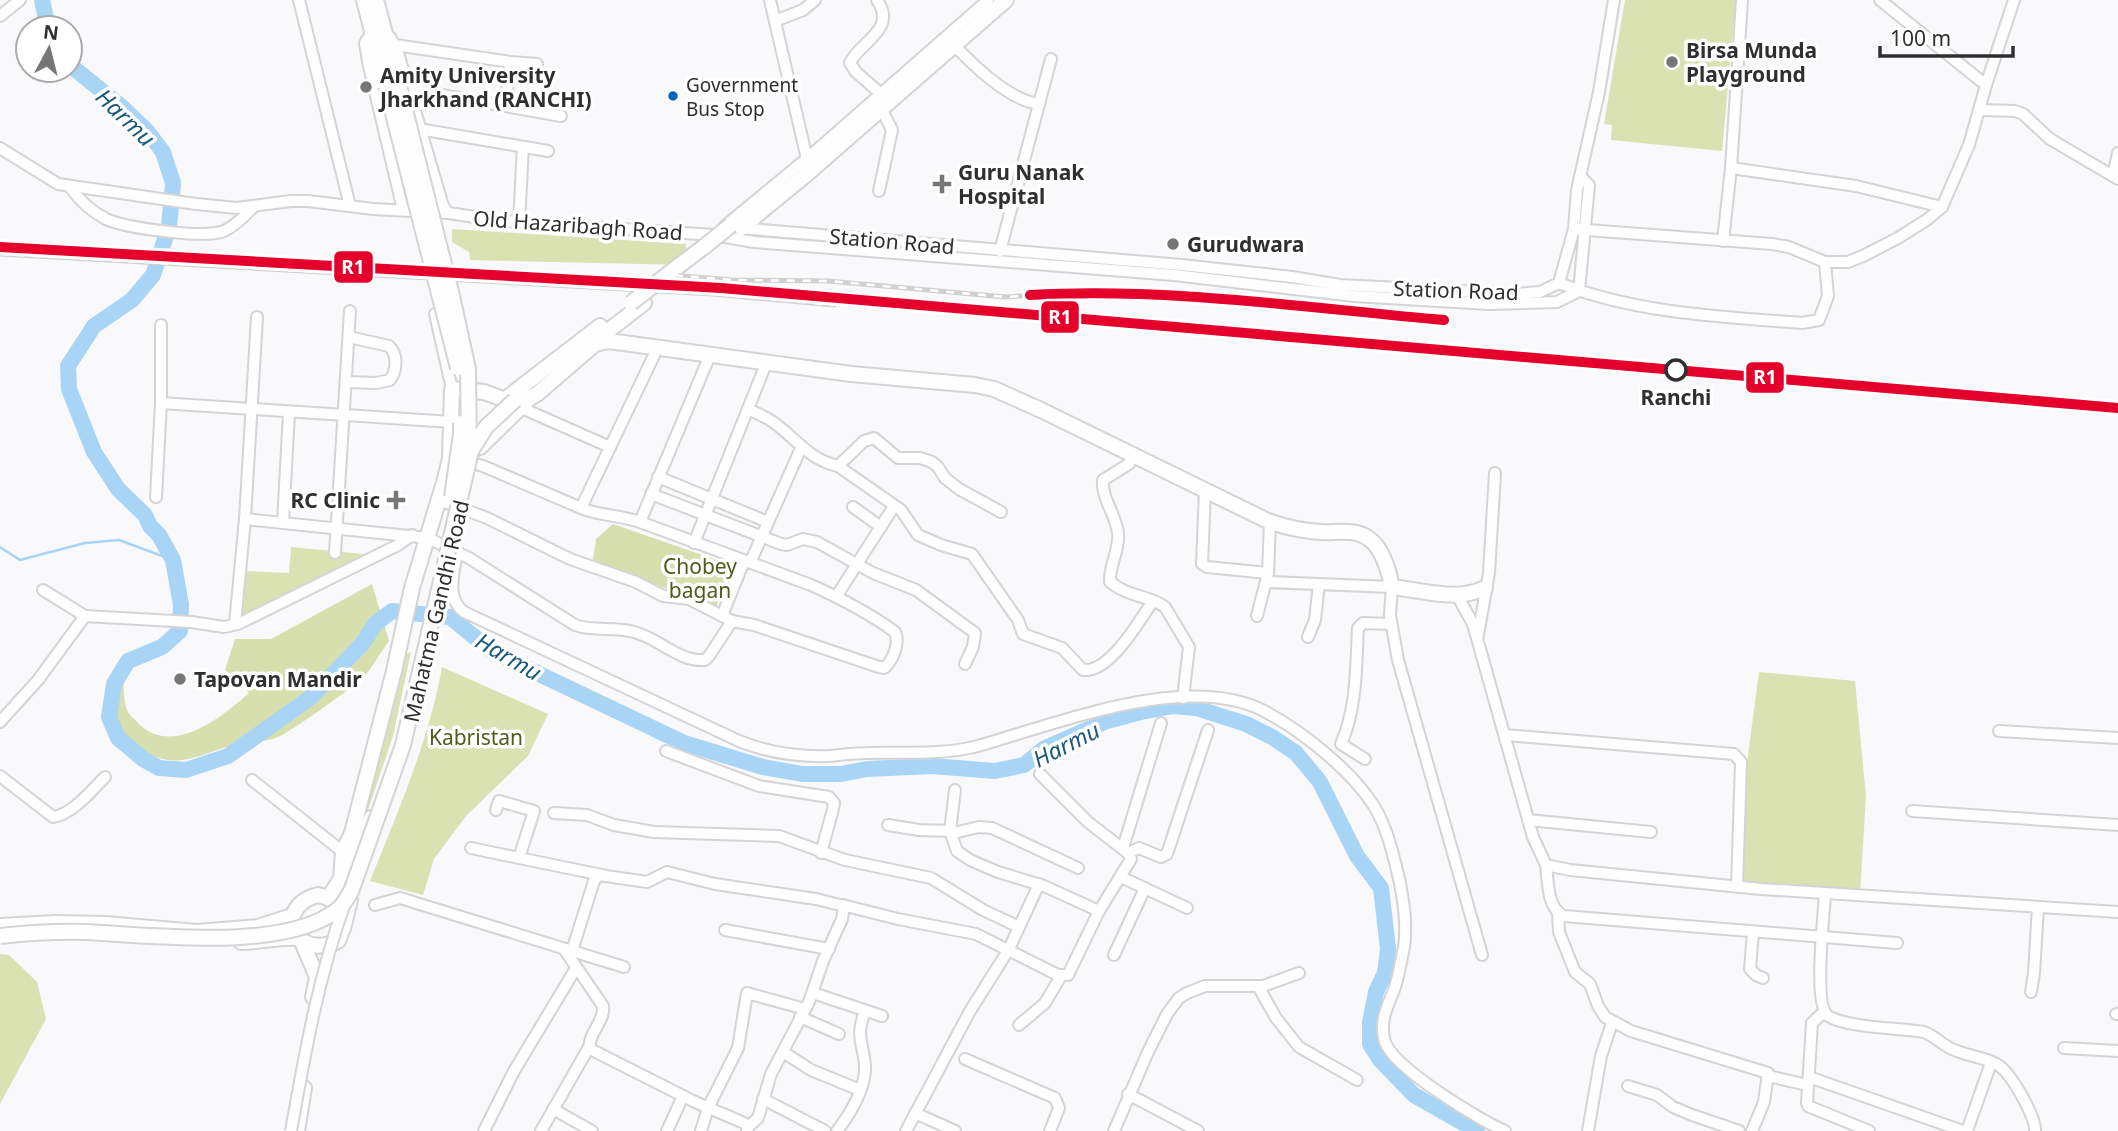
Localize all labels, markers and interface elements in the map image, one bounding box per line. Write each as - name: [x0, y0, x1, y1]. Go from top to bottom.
- north arrow: [14, 14, 84, 84]
- scale bar: [1880, 14, 2013, 58]
- text: N: [42, 18, 60, 46]
- text: 100 m: [1890, 24, 1951, 52]
- place label: Birsa Munda Playground: [1686, 36, 1817, 88]
- marker: Birsa Munda Playground: [1664, 54, 1680, 70]
- place label: Amity University Jharkhand (RANCHI): [378, 61, 592, 113]
- place label: Government Bus Stop: [686, 72, 798, 122]
- marker: Amity University Jharkhand (RANCHI): [358, 79, 374, 95]
- water label: Harmu: [89, 81, 163, 153]
- marker: Government Bus Stop: [666, 89, 680, 103]
- place label: Guru Nanak Hospital: [958, 158, 1085, 210]
- marker: Guru Nanak Hospital: [932, 174, 952, 194]
- street label: Old Hazaribagh Road: [472, 204, 684, 246]
- street label: Station Road: [828, 222, 956, 260]
- place label: Gurudwara: [1187, 230, 1304, 258]
- marker: Gurudwara: [1165, 236, 1181, 252]
- line badge: R1: [333, 250, 374, 284]
- text: R1: [341, 254, 365, 280]
- street label: Station Road: [1393, 274, 1519, 306]
- line badge: R1: [1040, 300, 1080, 334]
- text: R1: [1048, 304, 1072, 330]
- marker: Ranchi: [1665, 359, 1687, 381]
- line badge: R1: [1745, 361, 1785, 394]
- text: R1: [1753, 364, 1777, 390]
- place label: Ranchi: [1641, 383, 1711, 411]
- place label: RC Clinic: [290, 486, 380, 514]
- marker: RC Clinic: [386, 490, 406, 510]
- street label: Mahatma Gandhi Road: [397, 497, 475, 725]
- park label: Chobey bagan: [663, 552, 737, 604]
- water label: Harmu: [470, 624, 548, 688]
- place label: Tapovan Mandir: [194, 665, 362, 693]
- marker: Tapovan Mandir: [172, 671, 188, 687]
- water label: Harmu: [1027, 714, 1105, 774]
- park label: Kabristan: [429, 723, 523, 751]

